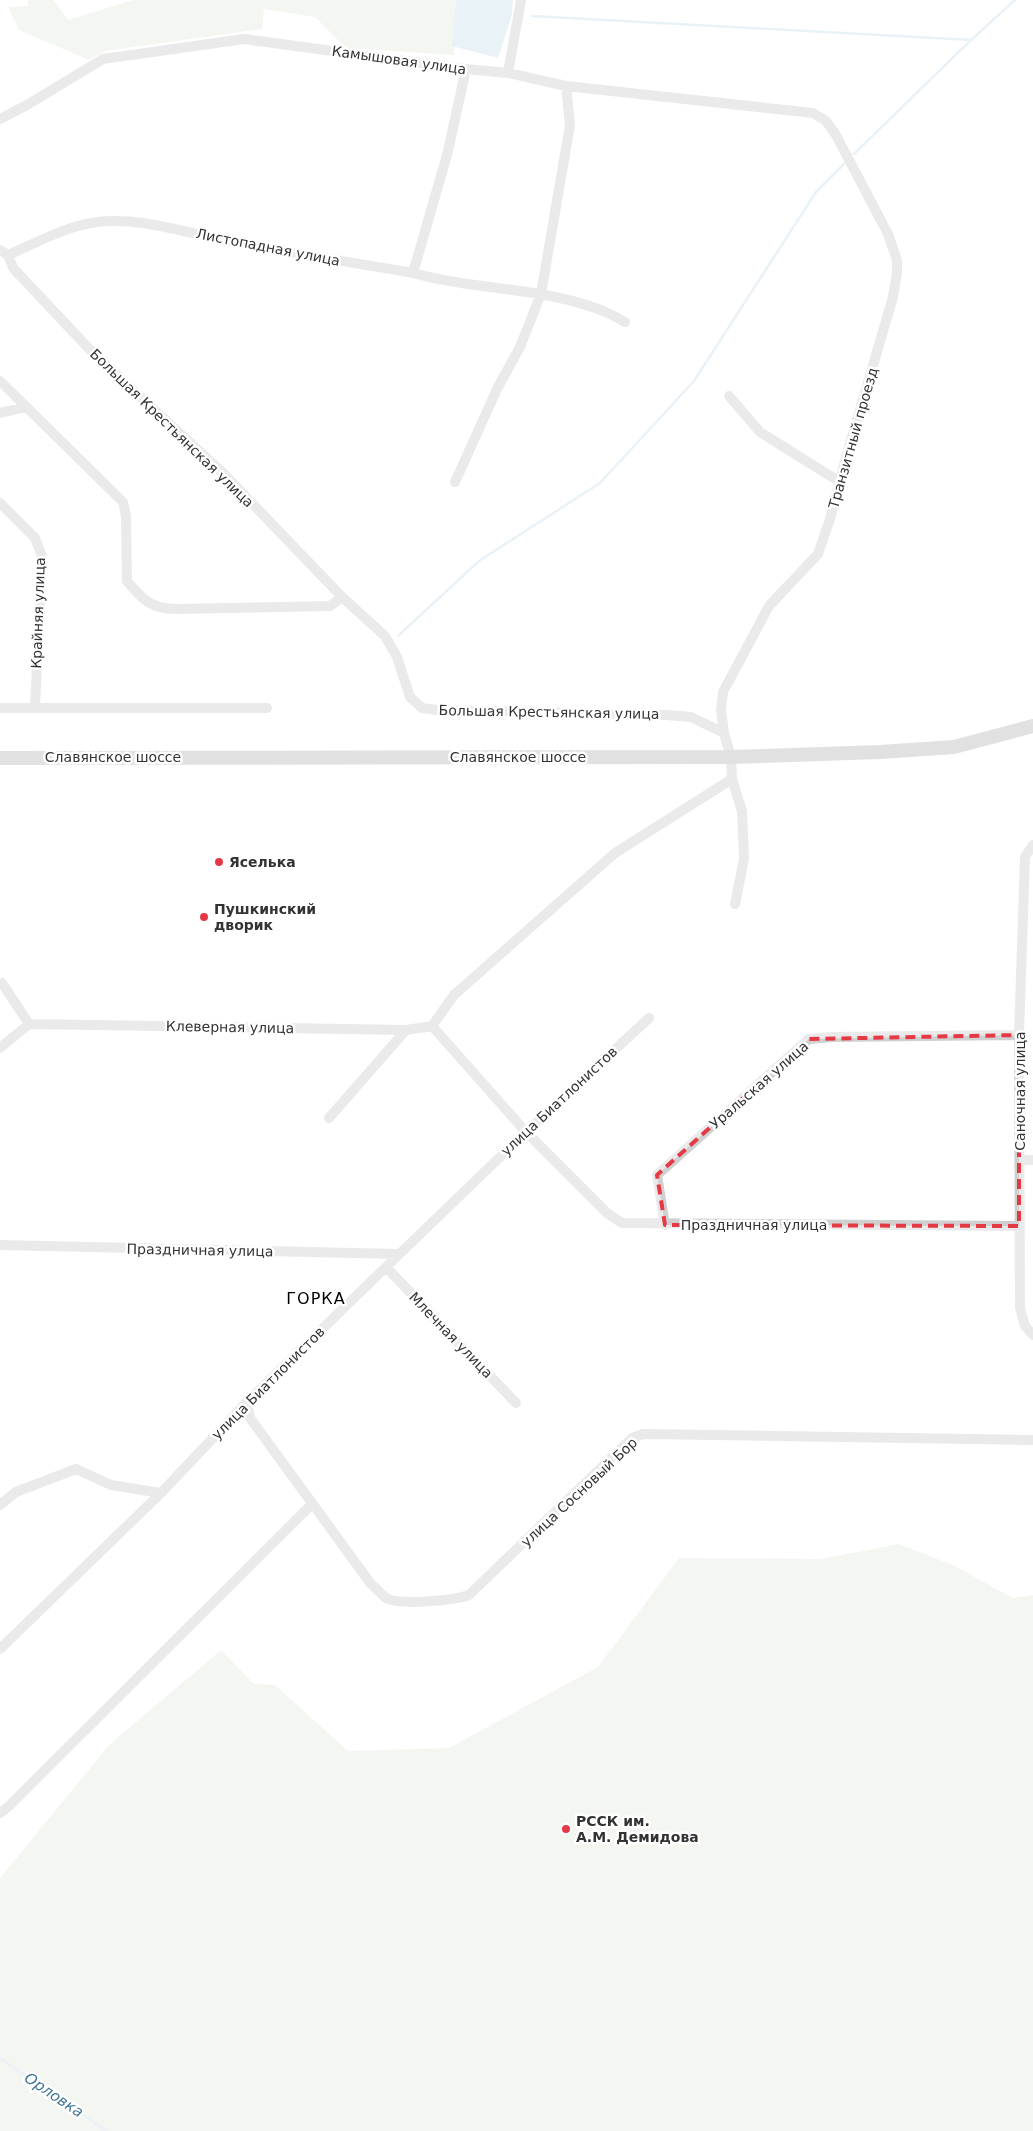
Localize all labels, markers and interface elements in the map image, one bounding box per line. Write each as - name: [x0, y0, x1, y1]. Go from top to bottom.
- street label: Камышовая улица: [331, 43, 467, 77]
- street label: Листопадная улица: [195, 225, 341, 269]
- street label: Большая Крестьянская улица: [87, 346, 257, 510]
- street label: Транзитный проезд: [825, 366, 881, 511]
- street label: Крайняя улица: [28, 557, 48, 669]
- street label: Большая Крестьянская улица: [438, 702, 660, 722]
- street label: Славянское шоссе: [45, 749, 181, 765]
- street label: Славянское шоссе: [450, 749, 586, 765]
- place label: Яселька: [229, 854, 296, 870]
- marker: Яселька: [213, 856, 225, 868]
- place label: Пушкинский дворик: [214, 901, 316, 933]
- marker: Пушкинский дворик: [198, 911, 210, 923]
- street label: Клеверная улица: [166, 1018, 294, 1036]
- street label: Саночная улица: [1012, 1031, 1028, 1151]
- street label: Уральская улица: [706, 1038, 812, 1132]
- street label: улица Биатлонистов: [498, 1043, 620, 1159]
- street label: Праздничная улица: [681, 1217, 827, 1233]
- street label: Праздничная улица: [127, 1241, 273, 1259]
- district label: ГОРКА: [286, 1289, 346, 1308]
- street label: Млечная улица: [406, 1289, 496, 1381]
- street label: улица Биатлонистов: [208, 1323, 328, 1443]
- street label: улица Сосновый Бор: [518, 1434, 640, 1550]
- place label: РССК им. А.М. Демидова: [576, 1813, 699, 1845]
- marker: РССК им. А.М. Демидова: [560, 1823, 572, 1835]
- water label: Орловка: [21, 2069, 87, 2121]

